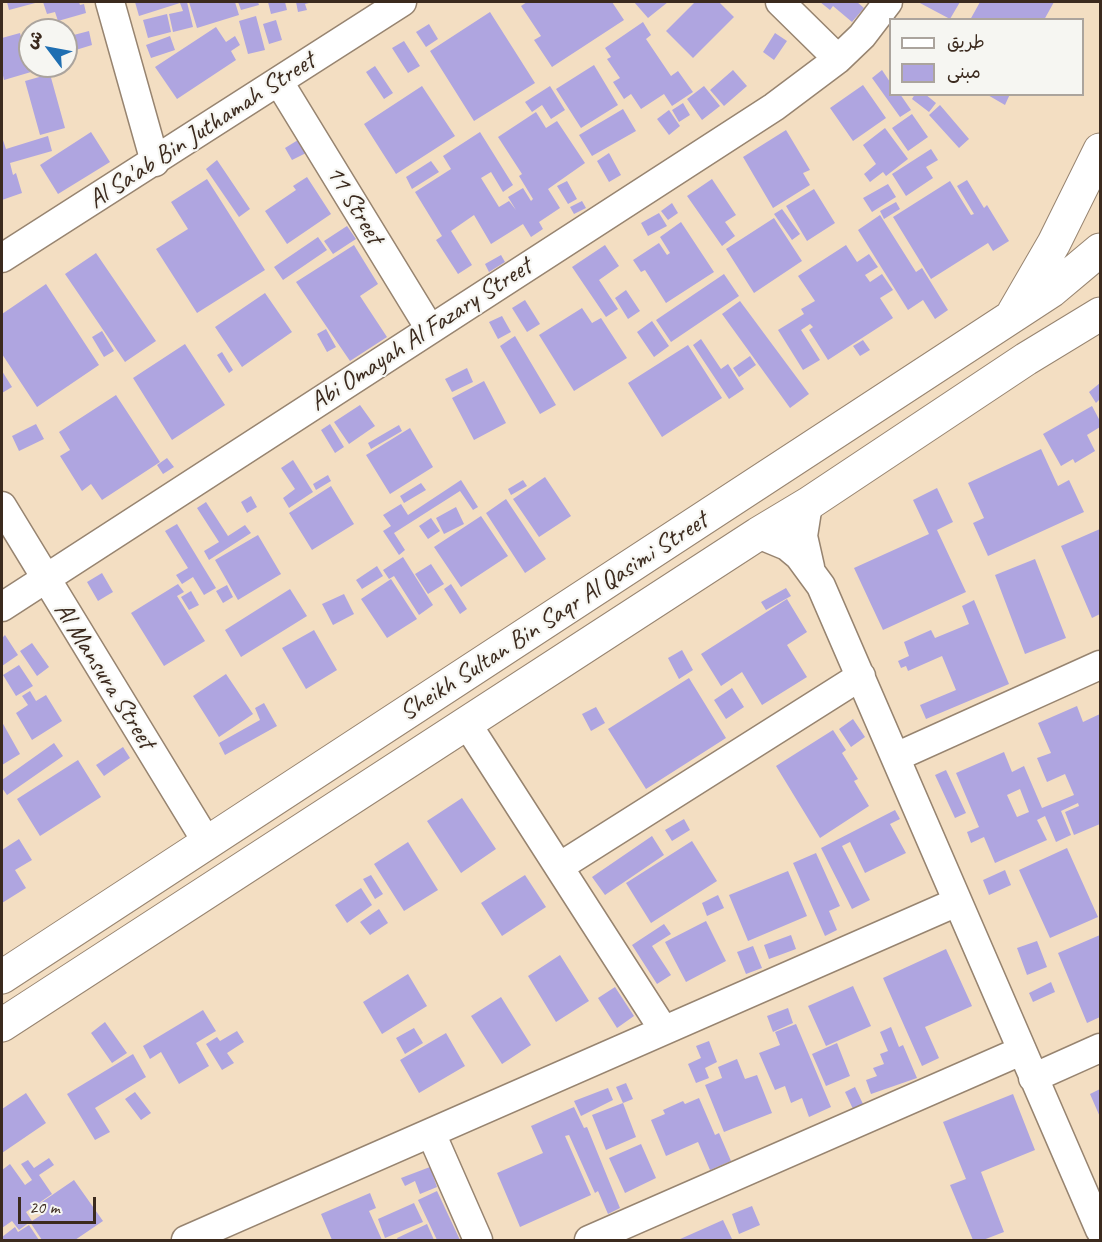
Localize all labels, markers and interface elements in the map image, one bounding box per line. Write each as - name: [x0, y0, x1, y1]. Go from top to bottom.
- north arrow: [18, 18, 78, 78]
- legend: [889, 18, 1084, 96]
- text: ش: [21, 27, 48, 52]
- text: طريق: [947, 31, 985, 53]
- street label: Al Sa'ab Bin Juthamah Street: [83, 46, 321, 216]
- text: مبنى: [947, 61, 981, 83]
- street label: 11 Street: [318, 160, 390, 250]
- street label: Abi Omayah Al Fazary Street: [304, 252, 538, 418]
- street label: Sheikh Sultan Bin Saqr Al Qasimi Street: [394, 506, 714, 728]
- street label: Al Mansura Street: [47, 597, 161, 755]
- scale bar: [21, 1185, 99, 1223]
- text: 20 m: [29, 1196, 60, 1218]

